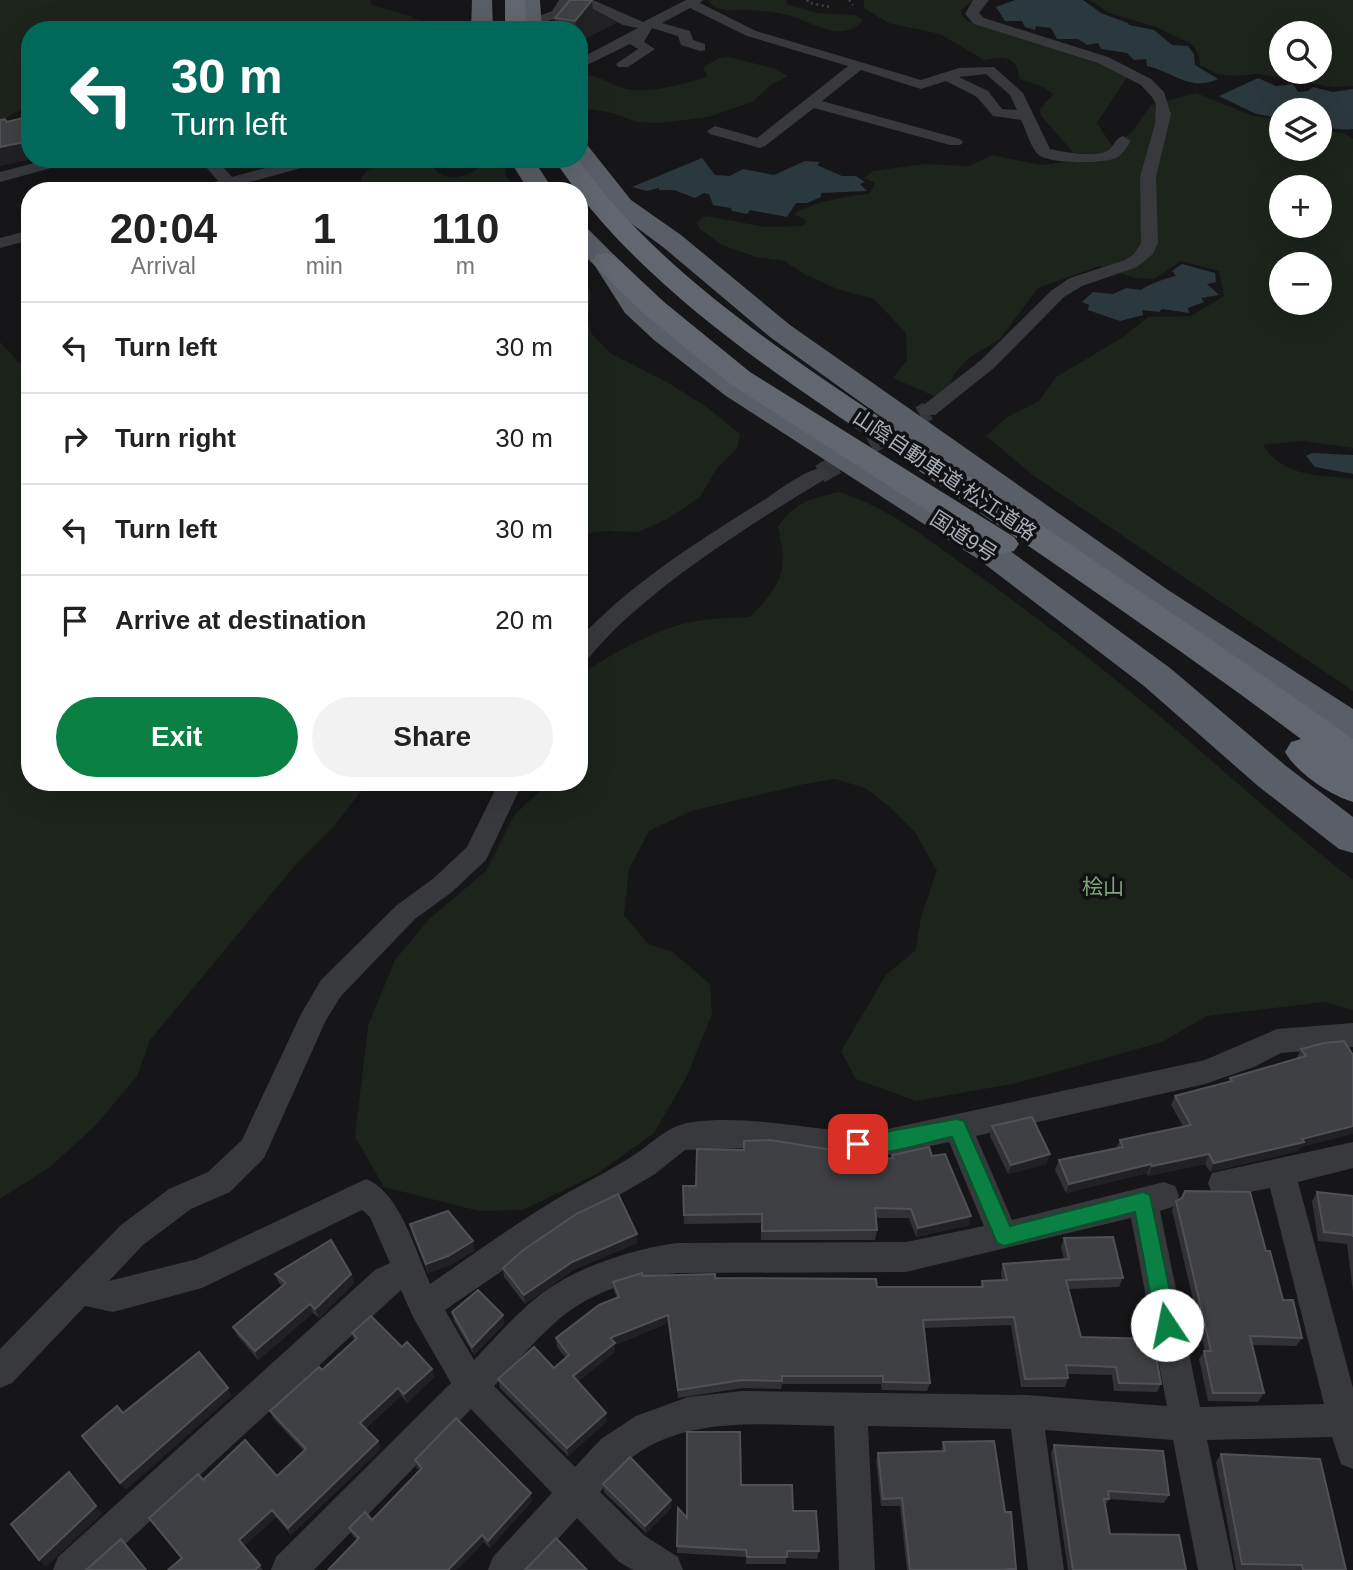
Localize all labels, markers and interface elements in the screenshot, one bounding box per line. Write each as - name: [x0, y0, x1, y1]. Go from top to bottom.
- map controls: [1269, 21, 1332, 315]
- button: search: [1269, 21, 1332, 84]
- icon: left: [56, 49, 147, 140]
- text: 30 m: [171, 49, 283, 103]
- button: layers: [1269, 98, 1332, 161]
- text: Turn left: [171, 106, 287, 142]
- button: +: [1269, 175, 1332, 238]
- text: 20:04: [110, 205, 217, 252]
- text: 1: [313, 205, 336, 252]
- text: 110: [432, 205, 499, 252]
- button: −: [1269, 252, 1332, 315]
- text: Arrival: [131, 253, 196, 279]
- text: min: [306, 253, 343, 279]
- text: m: [456, 253, 475, 279]
- icon: left: [56, 329, 94, 367]
- text: Turn left: [115, 332, 217, 362]
- text: 30 m: [495, 332, 553, 362]
- street label: 山陰自動車道;松江道路: [849, 405, 1041, 545]
- icon: right: [56, 420, 94, 458]
- text: Turn right: [115, 423, 236, 453]
- text: 30 m: [495, 423, 553, 453]
- street label: 国道9号: [926, 506, 1002, 566]
- icon: left: [56, 511, 94, 549]
- text: Turn left: [115, 514, 217, 544]
- text: 30 m: [495, 514, 553, 544]
- icon: arrive: [56, 602, 94, 640]
- text: Arrive at destination: [115, 605, 366, 635]
- text: 20 m: [495, 605, 553, 635]
- button: Exit: [56, 697, 298, 777]
- button: Share: [312, 697, 553, 777]
- park label: 桧山: [1082, 875, 1124, 898]
- pin: [828, 1114, 888, 1174]
- icon: arrive: [839, 1125, 877, 1163]
- position arrow: [1130, 1288, 1204, 1362]

